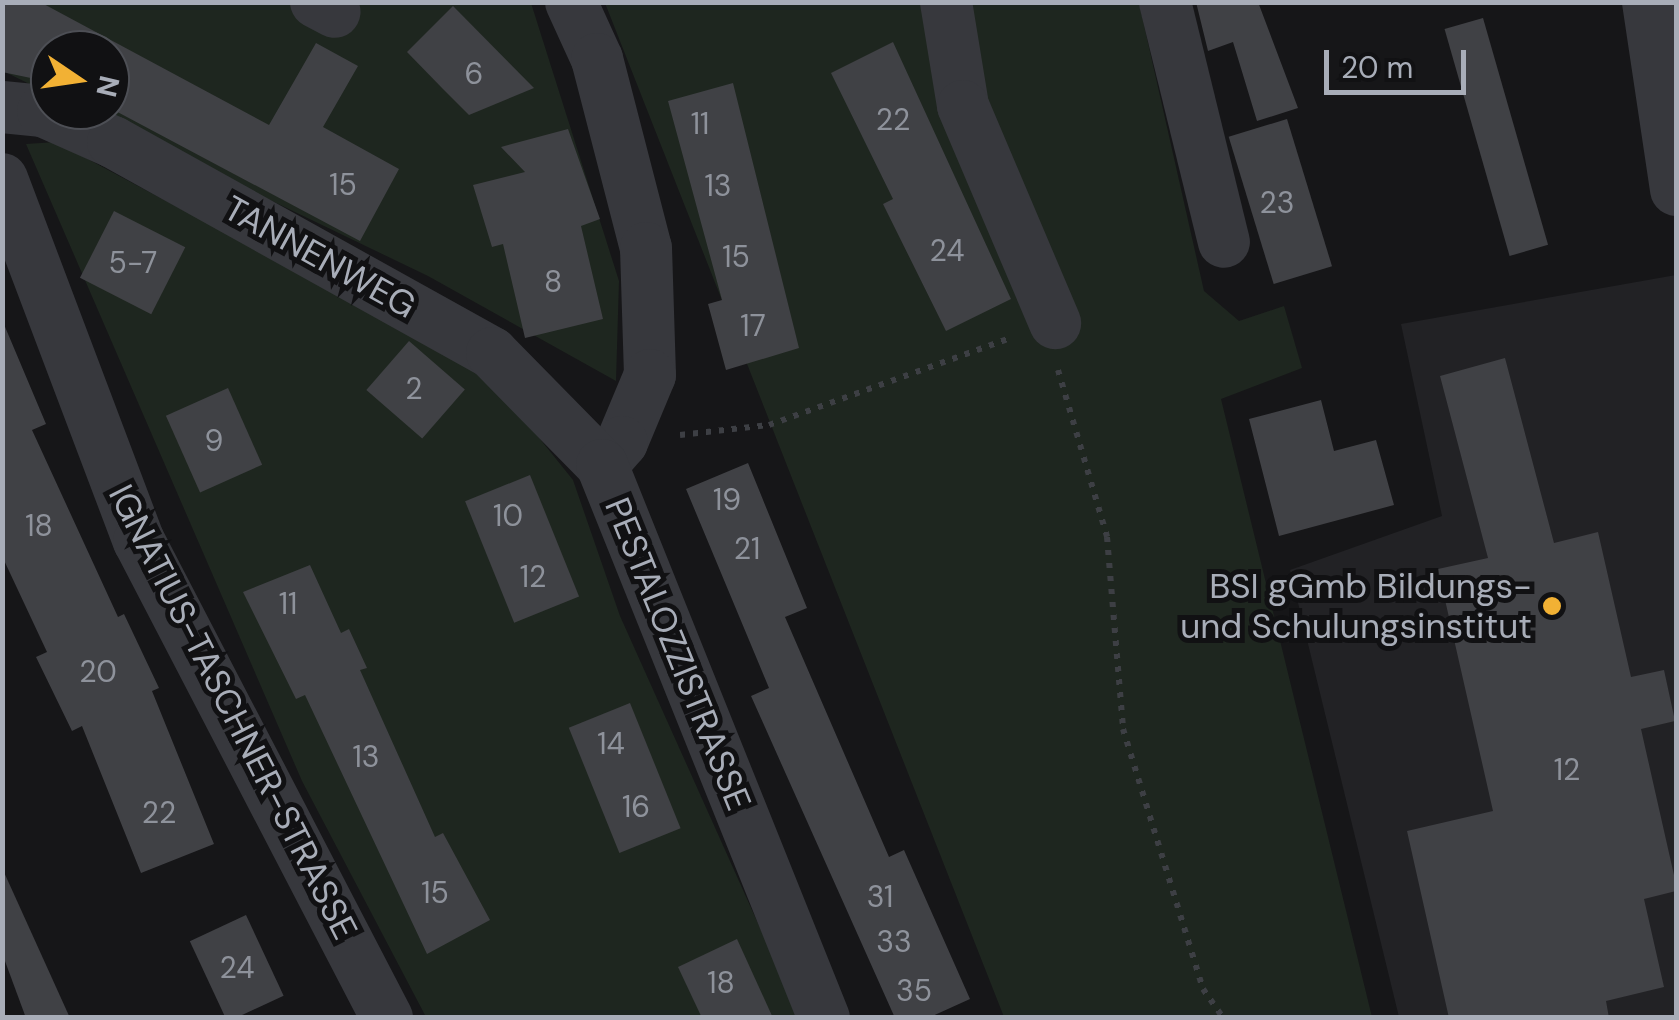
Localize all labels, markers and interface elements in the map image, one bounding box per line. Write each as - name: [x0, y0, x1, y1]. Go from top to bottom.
- north arrow: [30, 30, 130, 130]
- scale bar: [1329, 30, 1472, 92]
- text: 20 m: [1341, 48, 1413, 87]
- house number: 6: [465, 56, 483, 92]
- text: N: [87, 72, 128, 101]
- house number: 22: [876, 102, 910, 138]
- house number: 11: [691, 106, 709, 142]
- house number: 15: [329, 167, 357, 203]
- house number: 13: [704, 168, 732, 204]
- house number: 23: [1259, 185, 1295, 221]
- street label: TANNENWEG: [217, 187, 423, 327]
- house number: 24: [930, 233, 964, 269]
- house number: 15: [722, 239, 750, 275]
- house number: 5-7: [109, 245, 157, 281]
- house number: 8: [544, 264, 562, 300]
- house number: 17: [740, 308, 766, 344]
- house number: 2: [405, 371, 423, 407]
- house number: 9: [205, 423, 223, 459]
- street label: IGNATIUS-TASCHNER-STRASSE: [100, 478, 366, 946]
- house number: 19: [713, 482, 741, 518]
- street label: PESTALOZZISTRASSE: [596, 492, 760, 816]
- house number: 10: [493, 498, 523, 534]
- house number: 18: [25, 508, 53, 544]
- house number: 21: [734, 531, 760, 567]
- house number: 12: [520, 559, 546, 595]
- place label: BSI gGmb Bildungs- und Schulungsinstitut: [1180, 565, 1532, 647]
- house number: 11: [279, 586, 297, 622]
- marker: BSI gGmb Bildungs- und Schulungsinstitut: [1541, 595, 1563, 617]
- house number: 20: [79, 654, 117, 690]
- house number: 14: [597, 726, 625, 762]
- house number: 13: [352, 739, 380, 775]
- house number: 12: [1554, 752, 1580, 788]
- house number: 16: [622, 789, 650, 825]
- house number: 22: [142, 795, 176, 831]
- house number: 15: [421, 875, 449, 911]
- house number: 31: [867, 879, 893, 915]
- house number: 33: [876, 924, 912, 960]
- house number: 24: [220, 950, 254, 986]
- house number: 18: [707, 965, 735, 1001]
- house number: 35: [896, 973, 932, 1009]

